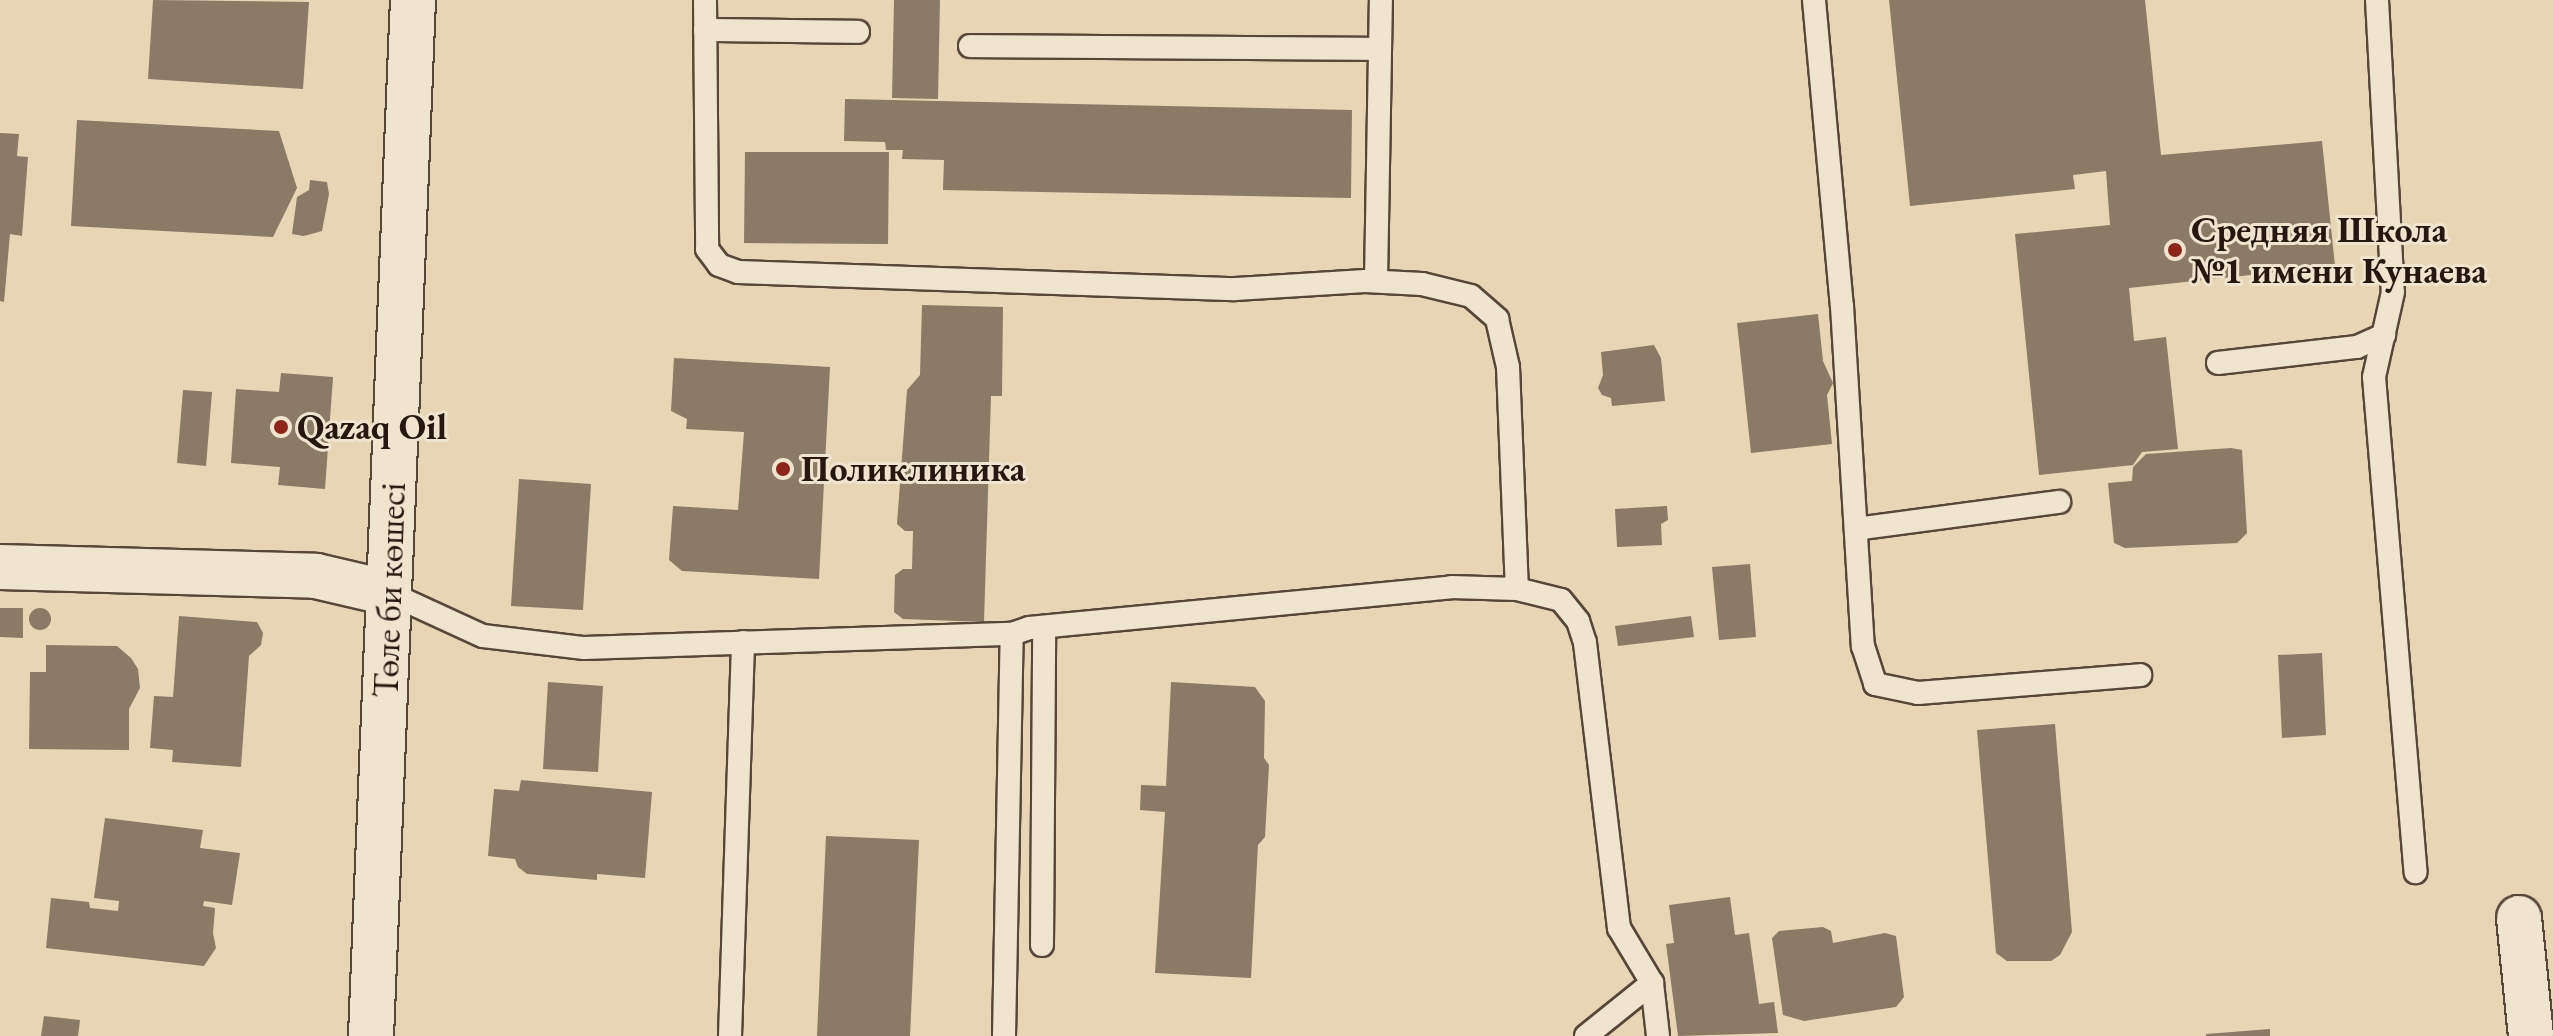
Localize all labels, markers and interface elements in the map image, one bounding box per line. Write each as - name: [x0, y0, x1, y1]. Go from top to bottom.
- place label: Средняя Школа №1 имени Кунаева: [2191, 207, 2487, 292]
- marker: Средняя Школа №1 имени Кунаева: [2166, 241, 2184, 259]
- place label: Qazaq Oil: [297, 405, 447, 449]
- marker: Qazaq Oil: [272, 418, 290, 436]
- place label: Поликлиника: [801, 447, 1026, 491]
- marker: Поликлиника: [772, 458, 794, 480]
- street label: Төле би көшесі: [364, 482, 414, 698]

